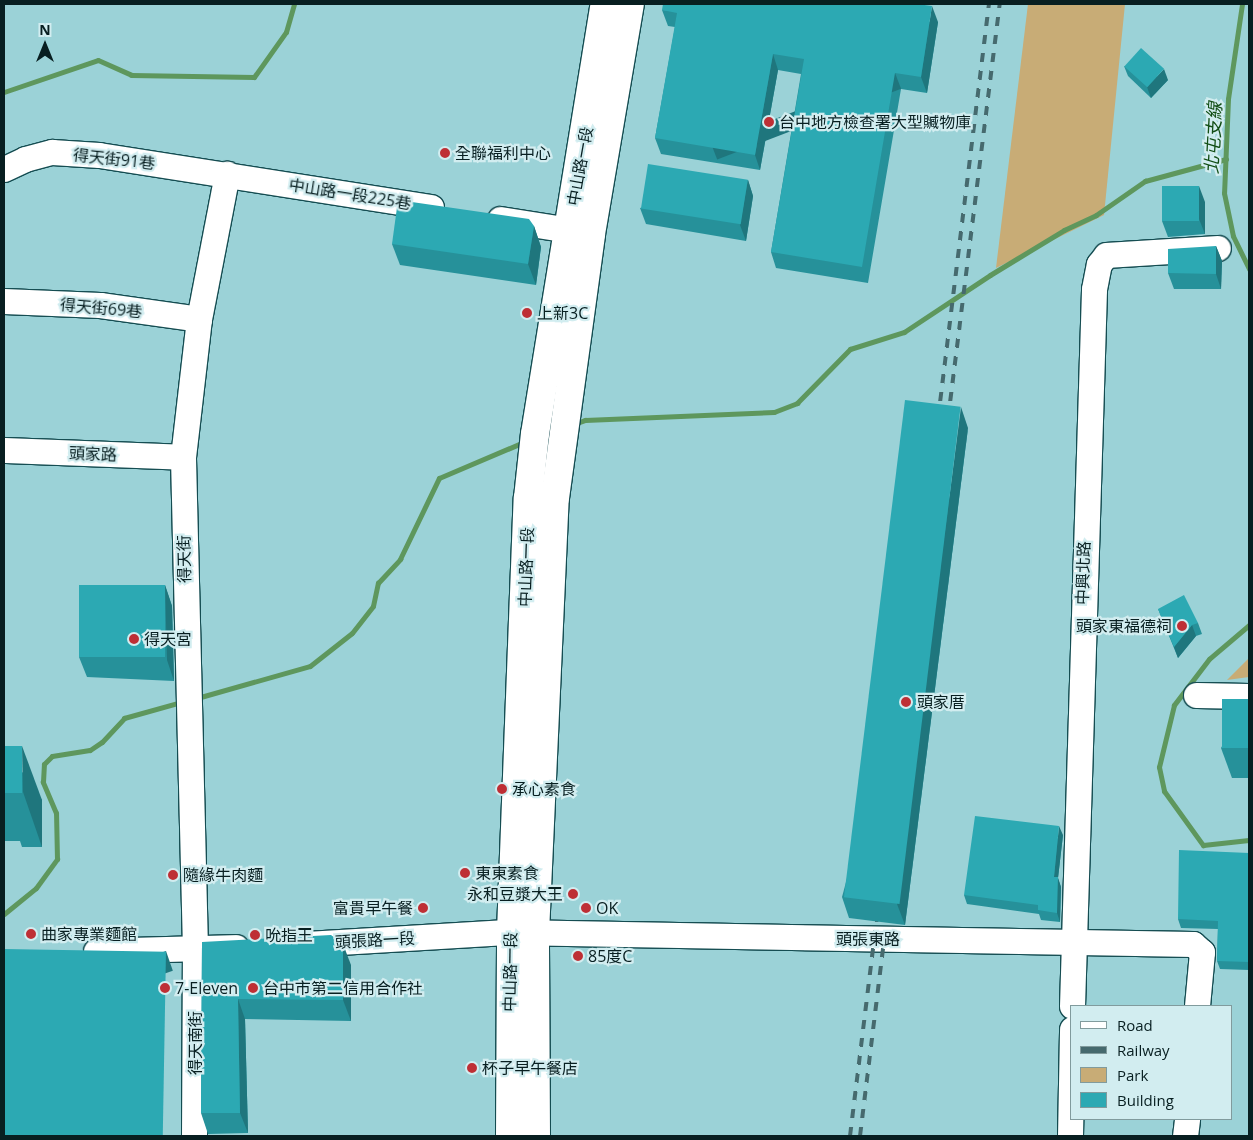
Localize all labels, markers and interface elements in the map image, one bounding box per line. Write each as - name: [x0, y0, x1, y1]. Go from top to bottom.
- north arrow: [20, 20, 70, 70]
- text: N: [39, 20, 51, 39]
- water label: 北屯支線: [1200, 101, 1226, 175]
- place label: 台中地方檢查署大型贓物庫: [779, 112, 971, 132]
- marker: 台中地方檢查署大型贓物庫: [763, 116, 775, 128]
- street label: 中山路一段: [564, 125, 596, 207]
- place label: 全聯福利中心: [455, 143, 551, 163]
- street label: 得天街91巷: [72, 145, 156, 173]
- marker: 全聯福利中心: [439, 147, 451, 159]
- street label: 中山路一段225巷: [288, 175, 412, 213]
- street label: 得天街69巷: [59, 295, 143, 321]
- place label: 上新3C: [537, 303, 588, 323]
- marker: 上新3C: [521, 307, 533, 319]
- street label: 頭家路: [69, 444, 117, 464]
- street label: 中山路一段: [515, 527, 537, 607]
- street label: 得天街: [174, 535, 194, 583]
- street label: 中興北路: [1072, 541, 1094, 605]
- place label: 頭家東福德祠: [1076, 616, 1172, 636]
- marker: 頭家東福德祠: [1176, 620, 1188, 632]
- place label: 得天宮: [144, 629, 192, 649]
- marker: 得天宮: [128, 633, 140, 645]
- place label: 頭家厝: [917, 692, 965, 712]
- marker: 頭家厝: [899, 695, 913, 709]
- place label: 承心素食: [512, 779, 576, 799]
- marker: 承心素食: [496, 783, 508, 795]
- place label: 東東素食: [475, 863, 539, 883]
- place label: 隨緣牛肉麵: [183, 865, 263, 885]
- marker: 東東素食: [459, 867, 471, 879]
- marker: 隨緣牛肉麵: [167, 869, 179, 881]
- place label: 永和豆漿大王: [467, 884, 563, 904]
- marker: 永和豆漿大王: [567, 888, 579, 900]
- place label: 富貴早午餐: [333, 898, 413, 918]
- place label: OK: [596, 898, 618, 918]
- marker: 富貴早午餐: [417, 902, 429, 914]
- marker: OK: [580, 902, 592, 914]
- place label: 曲家專業麵館: [41, 924, 137, 944]
- place label: 吮指王: [265, 925, 313, 945]
- marker: 曲家專業麵館: [25, 928, 37, 940]
- street label: 頭張路一段: [335, 928, 415, 952]
- marker: 吮指王: [249, 929, 261, 941]
- street label: 頭張東路: [836, 929, 900, 949]
- street label: 中山路一段: [500, 932, 520, 1012]
- place label: 85度C: [588, 946, 632, 966]
- marker: 85度C: [572, 950, 584, 962]
- place label: 7-Eleven: [175, 978, 238, 998]
- place label: 台中市第二信用合作社: [263, 978, 423, 998]
- marker: 7-Eleven: [159, 982, 171, 994]
- marker: 台中市第二信用合作社: [247, 982, 259, 994]
- legend: [1070, 1005, 1233, 1120]
- street label: 得天南街: [185, 1011, 205, 1075]
- text: Road: [1117, 1015, 1153, 1035]
- text: Railway: [1117, 1040, 1170, 1060]
- place label: 杯子早午餐店: [482, 1058, 578, 1078]
- marker: 杯子早午餐店: [466, 1062, 478, 1074]
- text: Park: [1117, 1065, 1148, 1085]
- text: Building: [1117, 1090, 1174, 1110]

